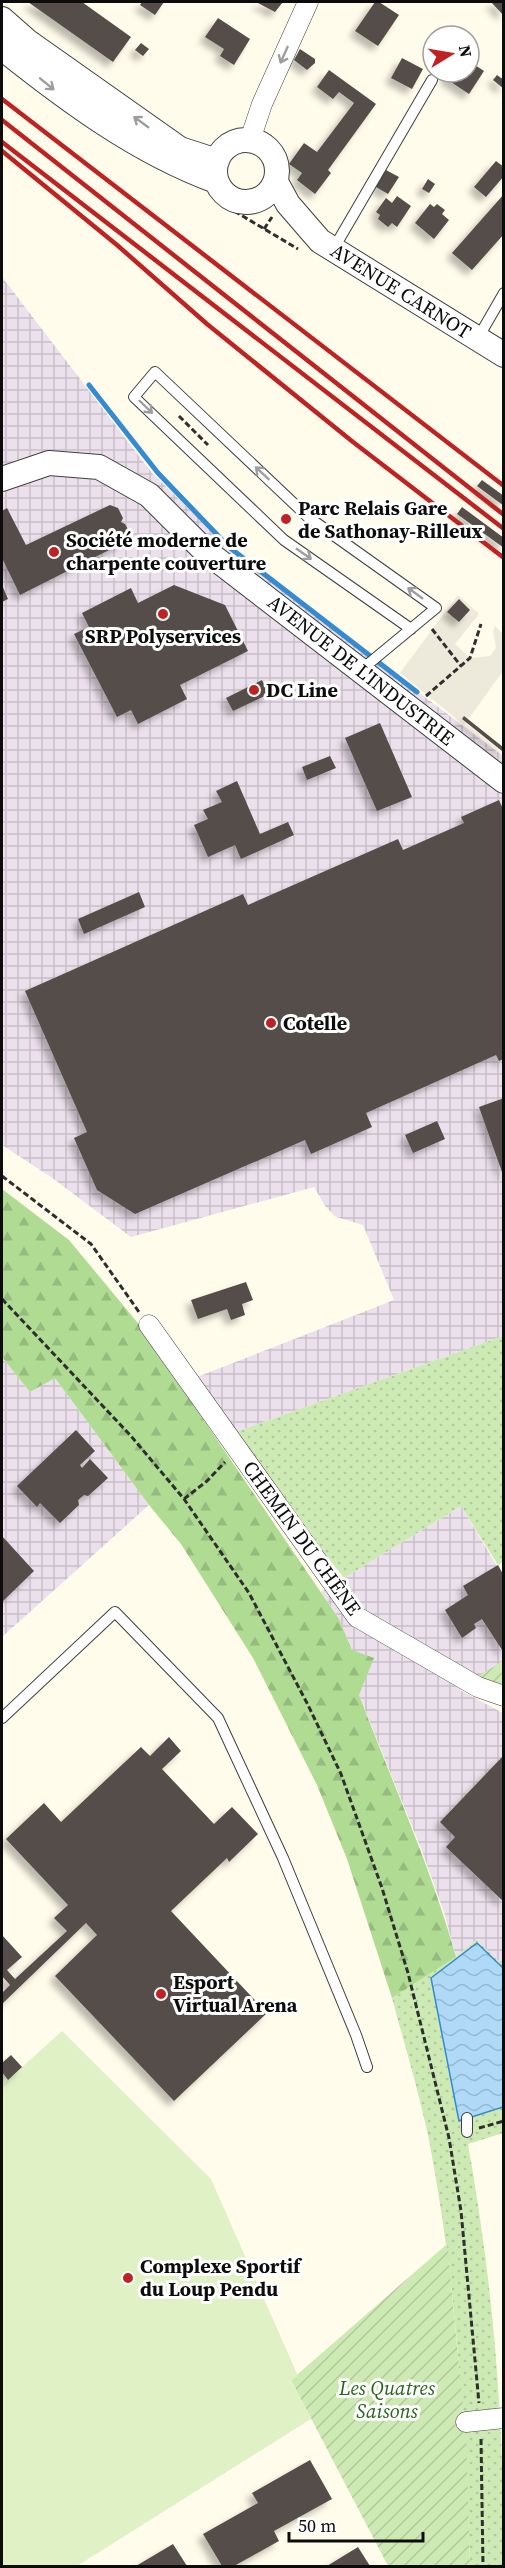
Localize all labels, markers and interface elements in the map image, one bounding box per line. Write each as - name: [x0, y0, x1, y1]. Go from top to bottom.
- north arrow: [421, 24, 481, 84]
- text: N: [454, 43, 478, 59]
- one-way arrow: [278, 45, 290, 63]
- one-way arrow: [39, 78, 55, 91]
- one-way arrow: [133, 116, 149, 128]
- street label: AVENUE CARNOT: [325, 237, 477, 345]
- one-way arrow: [138, 400, 153, 415]
- one-way arrow: [255, 466, 270, 480]
- place label: Parc Relais Gare de Sathonay-Rilleux: [298, 494, 483, 545]
- marker: Parc Relais Gare de Sathonay-Rilleux: [279, 512, 293, 526]
- place label: Société moderne de charpente couverture: [66, 526, 266, 577]
- marker: Société moderne de charpente couverture: [47, 545, 61, 559]
- one-way arrow: [295, 548, 311, 560]
- one-way arrow: [408, 587, 424, 599]
- street label: AVENUE DE L'INDUSTRIE: [262, 588, 460, 752]
- marker: SRP Polyservices: [156, 607, 170, 621]
- place label: SRP Polyservices: [85, 622, 241, 650]
- place label: DC Line: [266, 676, 338, 704]
- marker: DC Line: [247, 683, 261, 697]
- place label: Cotelle: [283, 1009, 347, 1037]
- marker: Cotelle: [264, 1016, 278, 1030]
- street label: CHEMIN DU CHÊNE: [236, 1455, 368, 1621]
- place label: Esport Virtual Arena: [173, 1968, 298, 2019]
- marker: Esport Virtual Arena: [154, 1987, 168, 2001]
- place label: Complexe Sportif du Loup Pendu: [140, 2252, 303, 2303]
- marker: Complexe Sportif du Loup Pendu: [121, 2271, 135, 2285]
- park label: Les Quatres Saisons: [338, 2374, 436, 2425]
- scale bar: [289, 2505, 422, 2543]
- text: 50 m: [298, 2513, 336, 2538]

